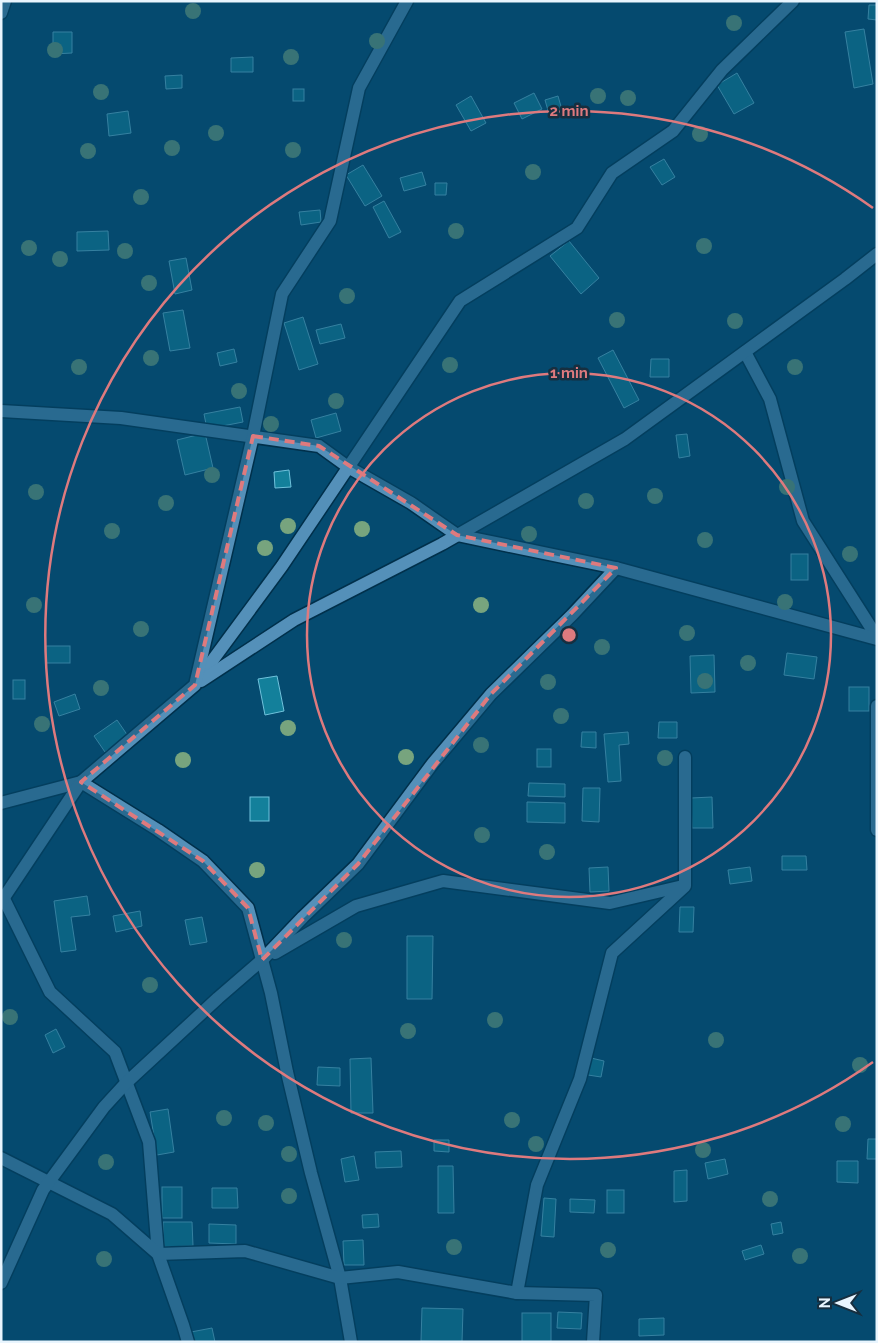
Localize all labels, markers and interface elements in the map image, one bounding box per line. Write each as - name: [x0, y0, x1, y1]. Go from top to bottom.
- text: 2 min: [550, 102, 588, 120]
- text: 1 min: [550, 364, 588, 382]
- centre of rings: [560, 626, 578, 644]
- north arrow: [813, 1278, 863, 1328]
- text: N: [817, 1298, 833, 1308]

